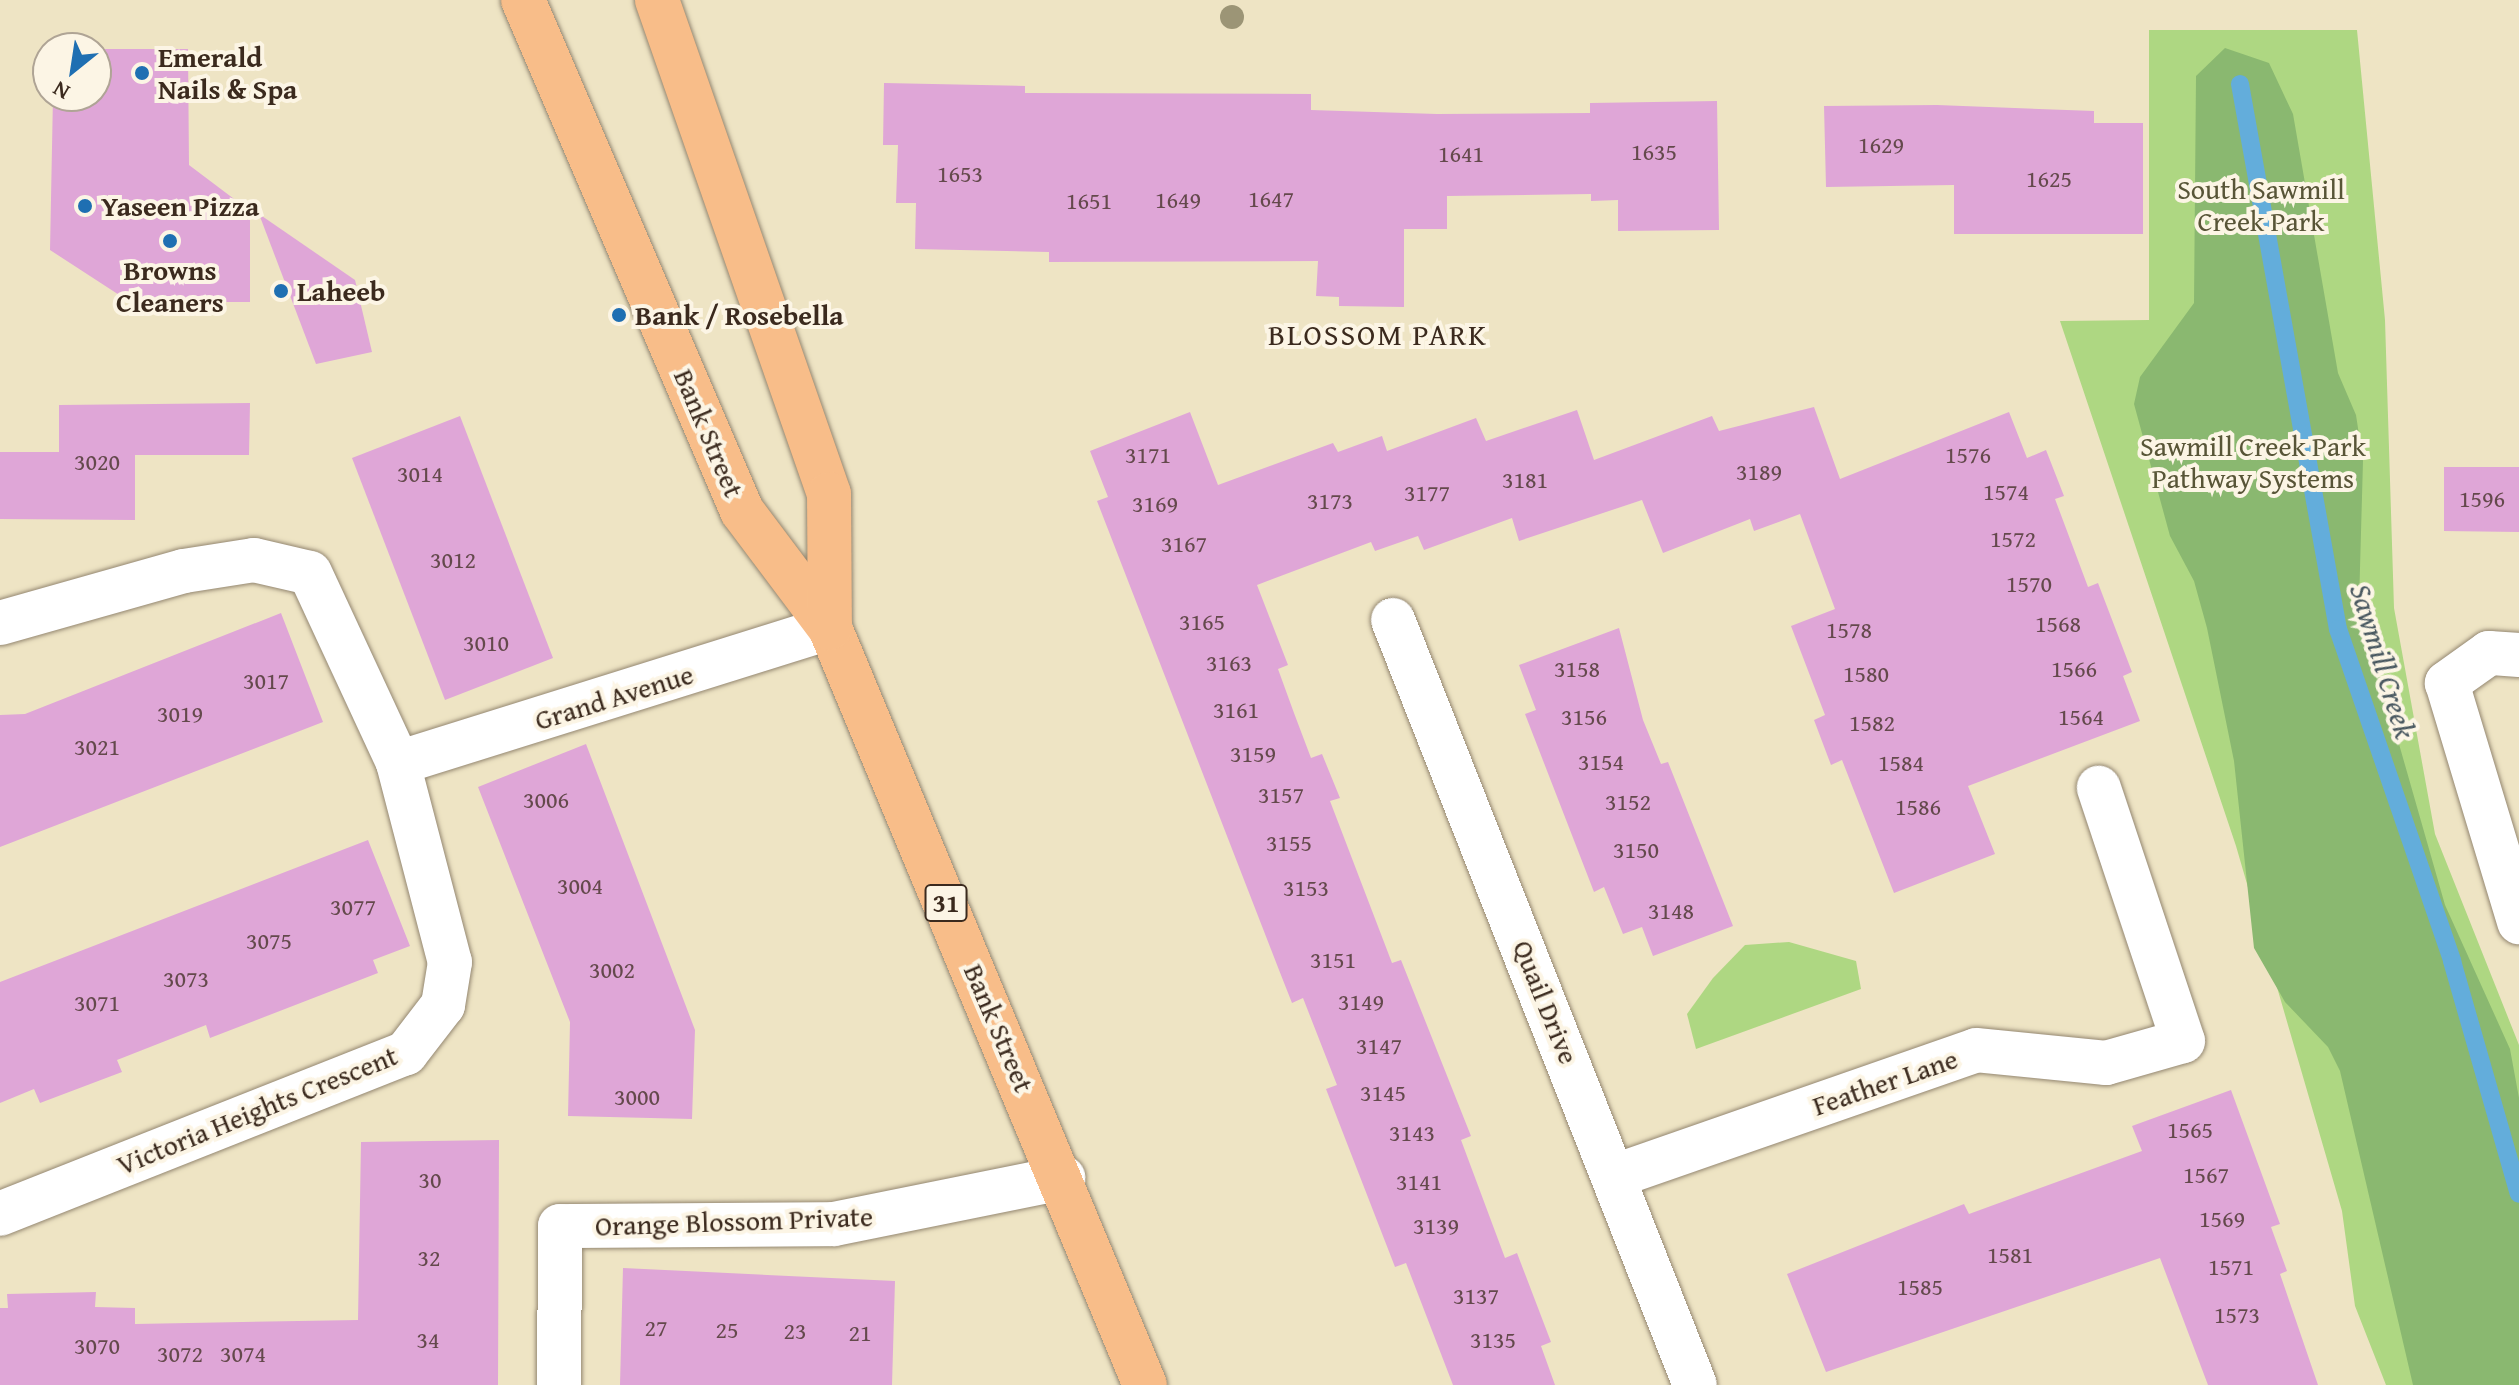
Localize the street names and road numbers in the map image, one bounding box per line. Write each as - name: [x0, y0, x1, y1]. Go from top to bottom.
- street label: Bank Street: [667, 364, 751, 502]
- street label: Grand Avenue: [531, 657, 697, 737]
- road number: 31: [924, 881, 968, 925]
- street label: Quail Drive: [1506, 935, 1586, 1069]
- street label: Bank Street: [957, 959, 1041, 1097]
- street label: Victoria Heights Crescent: [112, 1038, 402, 1182]
- street label: Feather Lane: [1808, 1042, 1962, 1122]
- street label: Orange Blossom Private: [594, 1199, 874, 1243]

